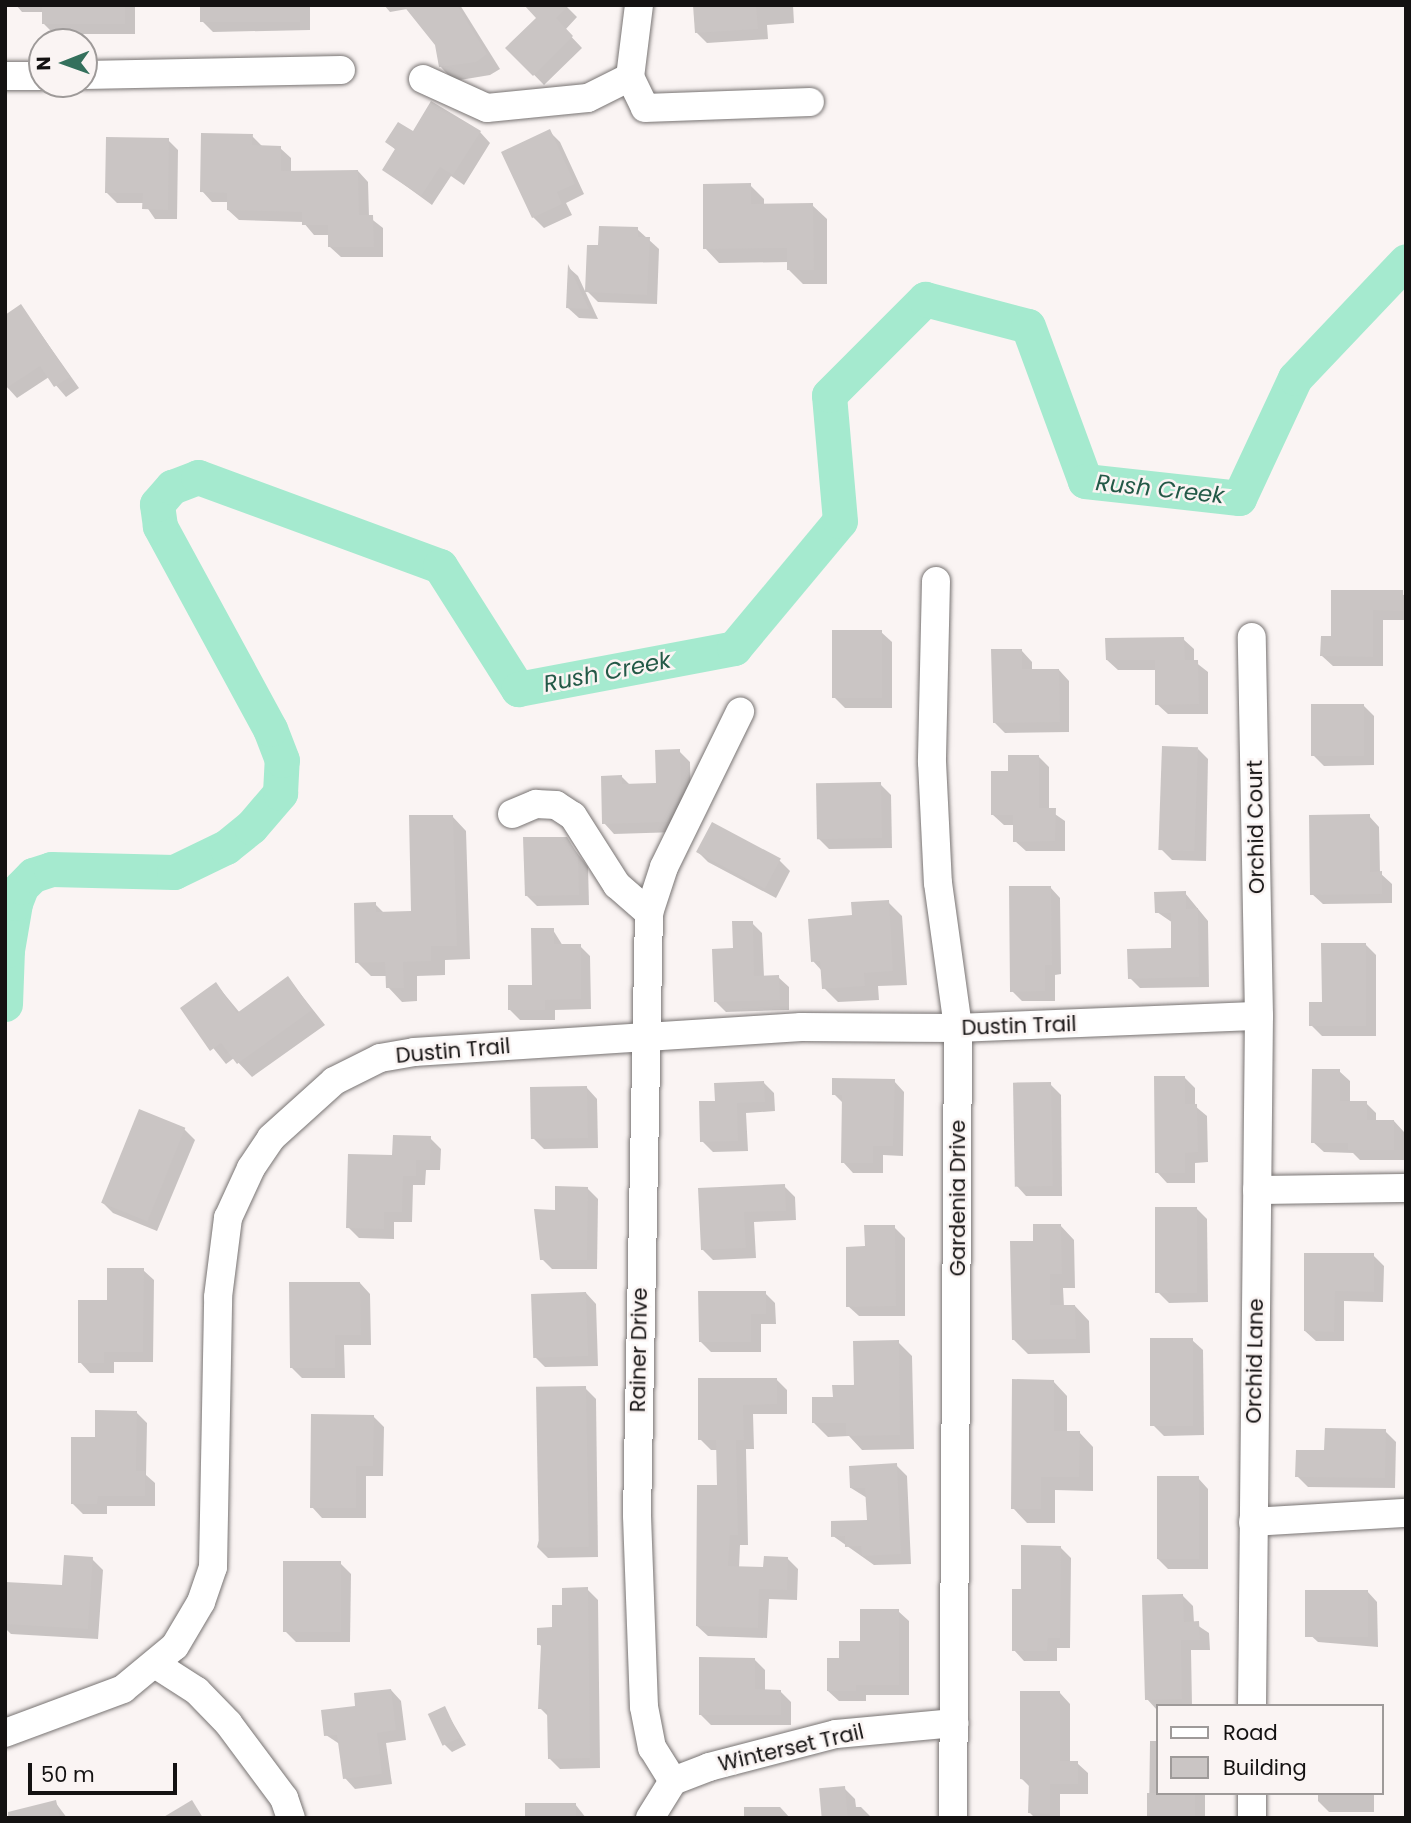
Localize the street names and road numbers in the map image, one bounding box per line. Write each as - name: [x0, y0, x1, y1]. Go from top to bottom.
- street label: Orchid Court: [1242, 760, 1270, 894]
- street label: Dustin Trail: [961, 1011, 1077, 1041]
- street label: Dustin Trail: [395, 1033, 511, 1069]
- street label: Gardenia Drive: [945, 1120, 971, 1276]
- street label: Rainer Drive: [625, 1287, 653, 1413]
- street label: Orchid Lane: [1241, 1298, 1269, 1424]
- street label: Winterset Trail: [716, 1719, 866, 1777]

